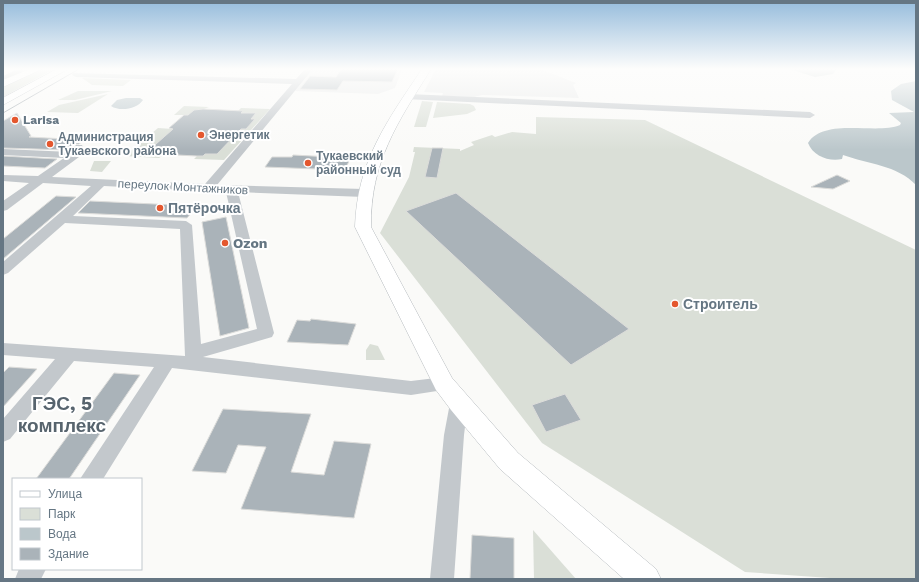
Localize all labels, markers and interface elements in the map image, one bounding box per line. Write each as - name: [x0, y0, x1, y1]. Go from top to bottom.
- place label: Larisa: [23, 113, 59, 127]
- marker: Larisa: [10, 115, 20, 125]
- place label: Энергетик: [209, 128, 271, 142]
- place label: Администрация Тукаевского района: [58, 130, 176, 158]
- marker: Энергетик: [196, 130, 206, 140]
- marker: Администрация Тукаевского района: [45, 139, 55, 149]
- place label: Тукаевский районный суд: [316, 149, 401, 177]
- marker: Тукаевский районный суд: [303, 158, 313, 168]
- street label: переулок Монтажников: [117, 177, 249, 197]
- place label: Пятёрочка: [168, 200, 241, 216]
- marker: Пятёрочка: [155, 203, 165, 213]
- place label: Ozon: [233, 235, 268, 251]
- marker: Ozon: [220, 238, 230, 248]
- place label: Строитель: [683, 296, 758, 312]
- marker: Строитель: [670, 299, 680, 309]
- district label: ГЭС, 5 комплекс: [18, 392, 107, 437]
- legend: [12, 478, 142, 570]
- text: Улица: [48, 487, 82, 501]
- text: Парк: [48, 507, 76, 521]
- text: Вода: [48, 527, 76, 541]
- text: Здание: [48, 547, 89, 561]

